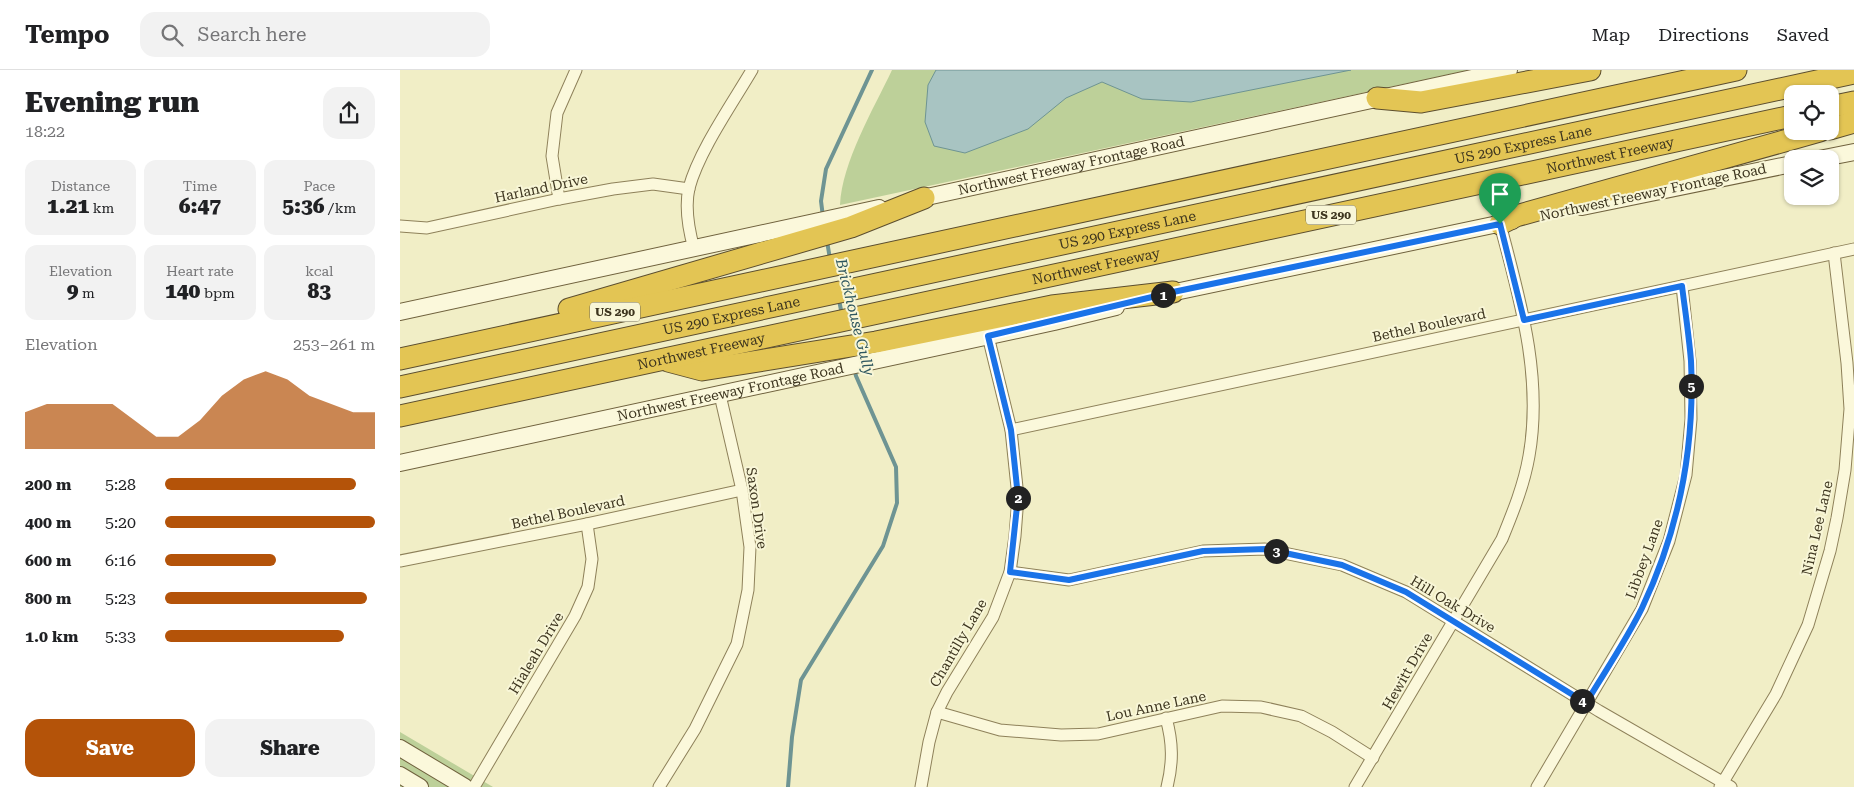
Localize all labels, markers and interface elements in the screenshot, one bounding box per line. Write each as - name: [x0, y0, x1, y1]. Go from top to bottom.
- search box: [140, 12, 490, 57]
- text: Tempo: [25, 21, 110, 49]
- icon: search: [158, 21, 186, 49]
- text: Search here: [198, 23, 306, 46]
- text: Map: [1592, 24, 1630, 45]
- text: Directions: [1658, 24, 1749, 45]
- text: Saved: [1777, 24, 1829, 45]
- map controls: [1784, 85, 1839, 205]
- button: locate: [1784, 85, 1839, 140]
- text: Evening run: [25, 86, 199, 119]
- button: share: [323, 87, 375, 139]
- text: 18:22: [25, 122, 65, 141]
- street label: US 290 Express Lane: [1453, 122, 1593, 167]
- street label: Northwest Freeway Frontage Road: [957, 133, 1186, 198]
- street label: Northwest Freeway: [1545, 133, 1676, 177]
- button: layers: [1784, 150, 1839, 205]
- street label: Northwest Freeway Frontage Road: [1538, 160, 1768, 224]
- street label: Harland Drive: [493, 170, 589, 206]
- pin: [1479, 173, 1521, 224]
- text: Distance: [51, 178, 110, 194]
- text: Time: [183, 178, 217, 194]
- text: Pace: [304, 178, 335, 194]
- icon: arrive: [1486, 180, 1514, 208]
- text: 1.21: [47, 194, 89, 218]
- text: 6:47: [179, 194, 221, 218]
- text: 5:36: [282, 194, 325, 218]
- text: km: [89, 200, 114, 216]
- text: /km: [325, 200, 356, 216]
- road number: US 290: [1306, 206, 1356, 224]
- street label: US 290 Express Lane: [1057, 207, 1198, 253]
- street label: Northwest Freeway: [1031, 244, 1162, 288]
- water label: Brickhouse Gully: [832, 256, 878, 378]
- text: Elevation: [49, 263, 112, 279]
- text: Heart rate: [166, 263, 234, 279]
- text: kcal: [305, 263, 333, 279]
- text: 9: [67, 279, 78, 303]
- text: 140: [165, 279, 200, 303]
- text: 83: [308, 279, 331, 303]
- pin: 1: [1150, 282, 1176, 308]
- text: m: [78, 285, 95, 301]
- text: bpm: [200, 285, 235, 301]
- text: 1: [1160, 287, 1167, 303]
- street label: US 290 Express Lane: [661, 293, 802, 338]
- road number: US 290: [590, 302, 640, 322]
- street label: Bethel Boulevard: [1371, 305, 1487, 345]
- street label: Northwest Freeway: [636, 329, 767, 373]
- text: Elevation: [25, 335, 98, 354]
- text: 253–261 m: [293, 335, 375, 354]
- street label: Northwest Freeway Frontage Road: [616, 360, 845, 424]
- pin: 5: [1678, 374, 1704, 398]
- text: 5: [1688, 378, 1695, 394]
- street label: Saxon Drive: [743, 466, 771, 550]
- text: 200 m: [25, 475, 71, 494]
- text: 5:28: [105, 475, 136, 494]
- street label: Nina Lee Lane: [1798, 479, 1836, 577]
- pin: 2: [1006, 486, 1030, 510]
- text: 2: [1015, 490, 1022, 506]
- street label: Bethel Boulevard: [510, 492, 626, 532]
- text: 400 m: [25, 513, 71, 532]
- text: 5:20: [105, 513, 136, 532]
- street label: Libbey Lane: [1622, 517, 1666, 601]
- pin: 3: [1264, 538, 1288, 564]
- text: 3: [1273, 543, 1280, 559]
- text: 600 m: [25, 551, 71, 570]
- text: 6:16: [105, 551, 136, 570]
- street label: Hill Oak Drive: [1408, 572, 1499, 636]
- text: 800 m: [25, 589, 71, 608]
- text: 5:23: [105, 589, 136, 608]
- street label: Chantilly Lane: [926, 596, 990, 690]
- street label: Hialeah Drive: [505, 609, 567, 697]
- text: 1.0 km: [25, 627, 78, 646]
- text: 5:33: [105, 627, 136, 646]
- street label: Hewitt Drive: [1379, 630, 1436, 712]
- street label: Lou Anne Lane: [1105, 688, 1208, 724]
- pin: 4: [1570, 688, 1594, 714]
- text: 4: [1579, 693, 1586, 709]
- button: Save: [25, 719, 195, 777]
- button: Share: [205, 719, 375, 777]

